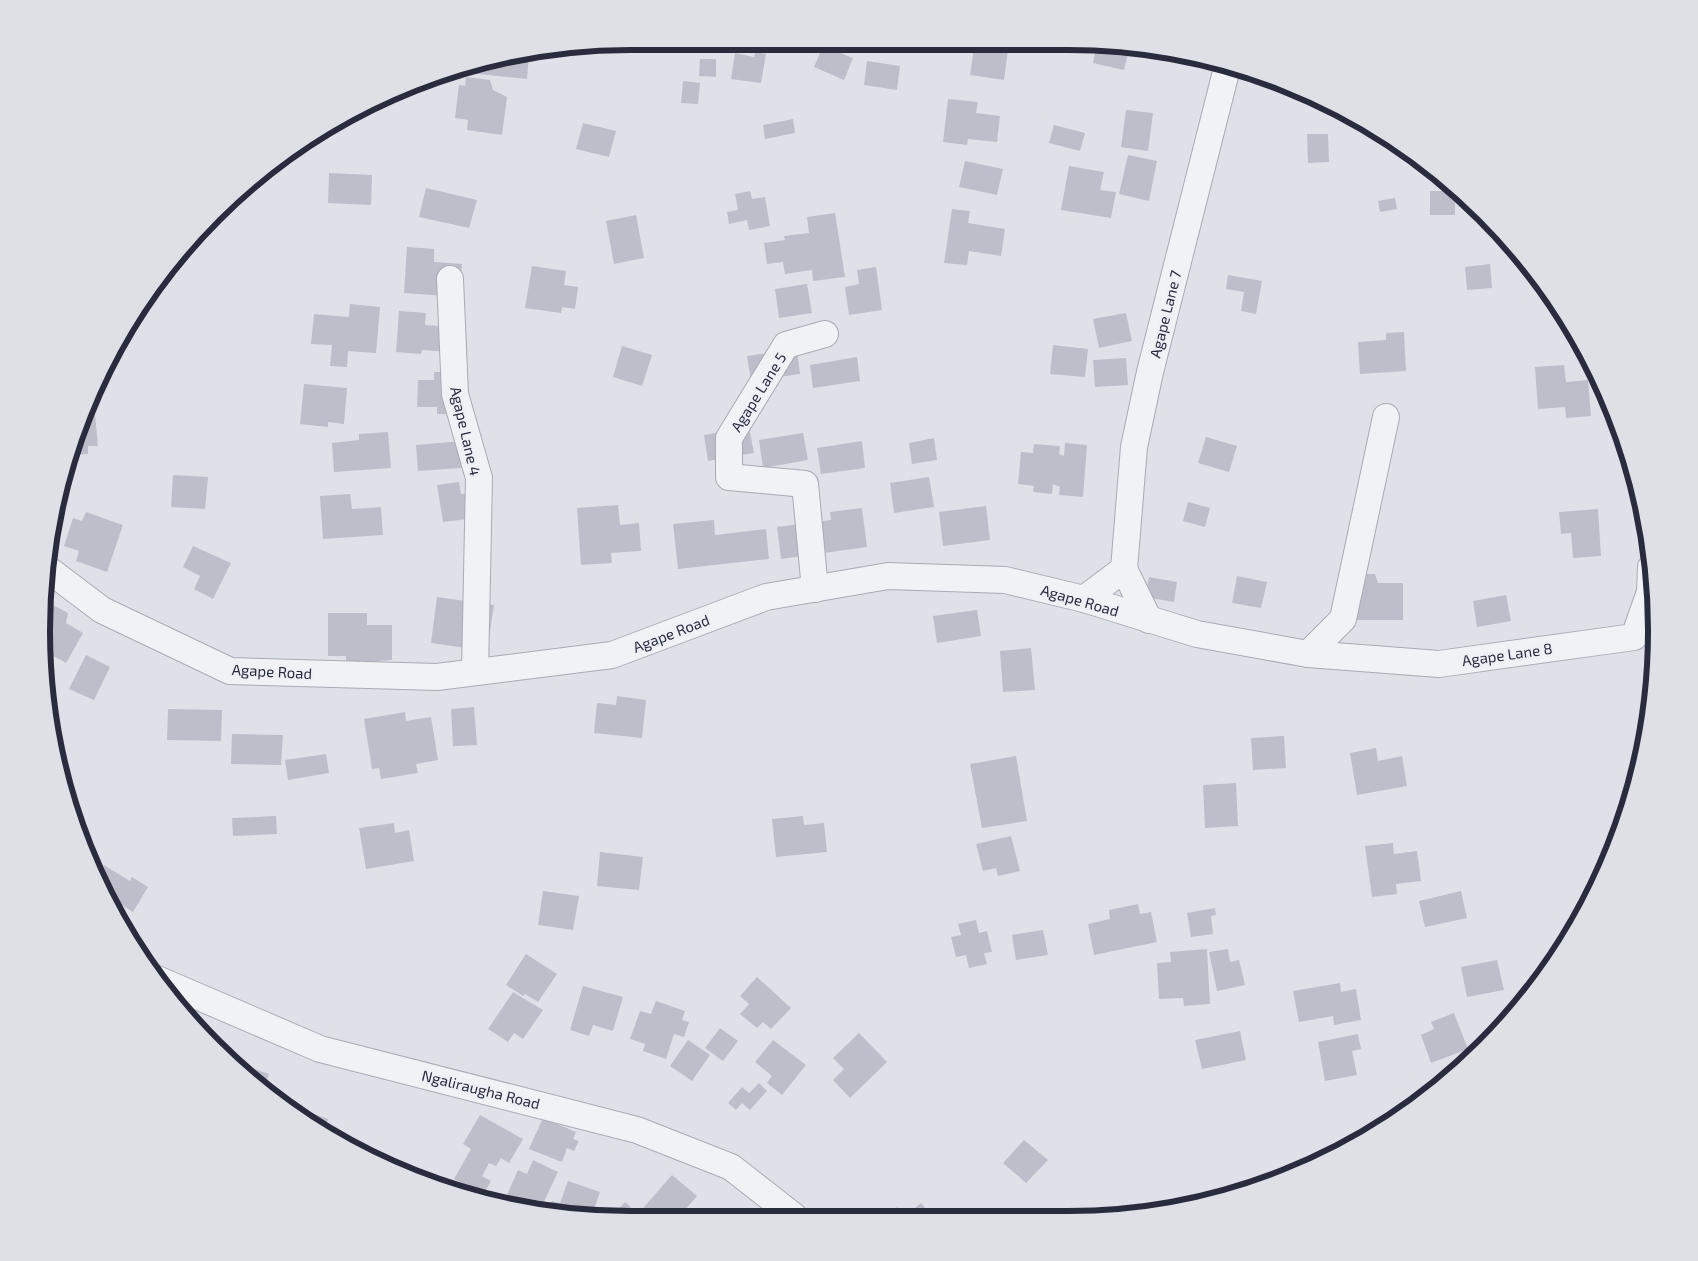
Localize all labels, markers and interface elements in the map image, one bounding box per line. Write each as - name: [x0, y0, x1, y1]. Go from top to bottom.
- street label: Agape Lane 7: [1145, 268, 1185, 360]
- street label: Agape Lane 5: [727, 349, 789, 435]
- street label: Agape Lane 4: [447, 385, 485, 477]
- street label: Agape Road: [1039, 580, 1121, 620]
- street label: Agape Road: [630, 610, 712, 656]
- street label: Agape Lane 8: [1461, 639, 1553, 669]
- street label: Agape Road: [231, 660, 313, 682]
- street label: Ngaliraugha Road: [420, 1066, 542, 1112]

